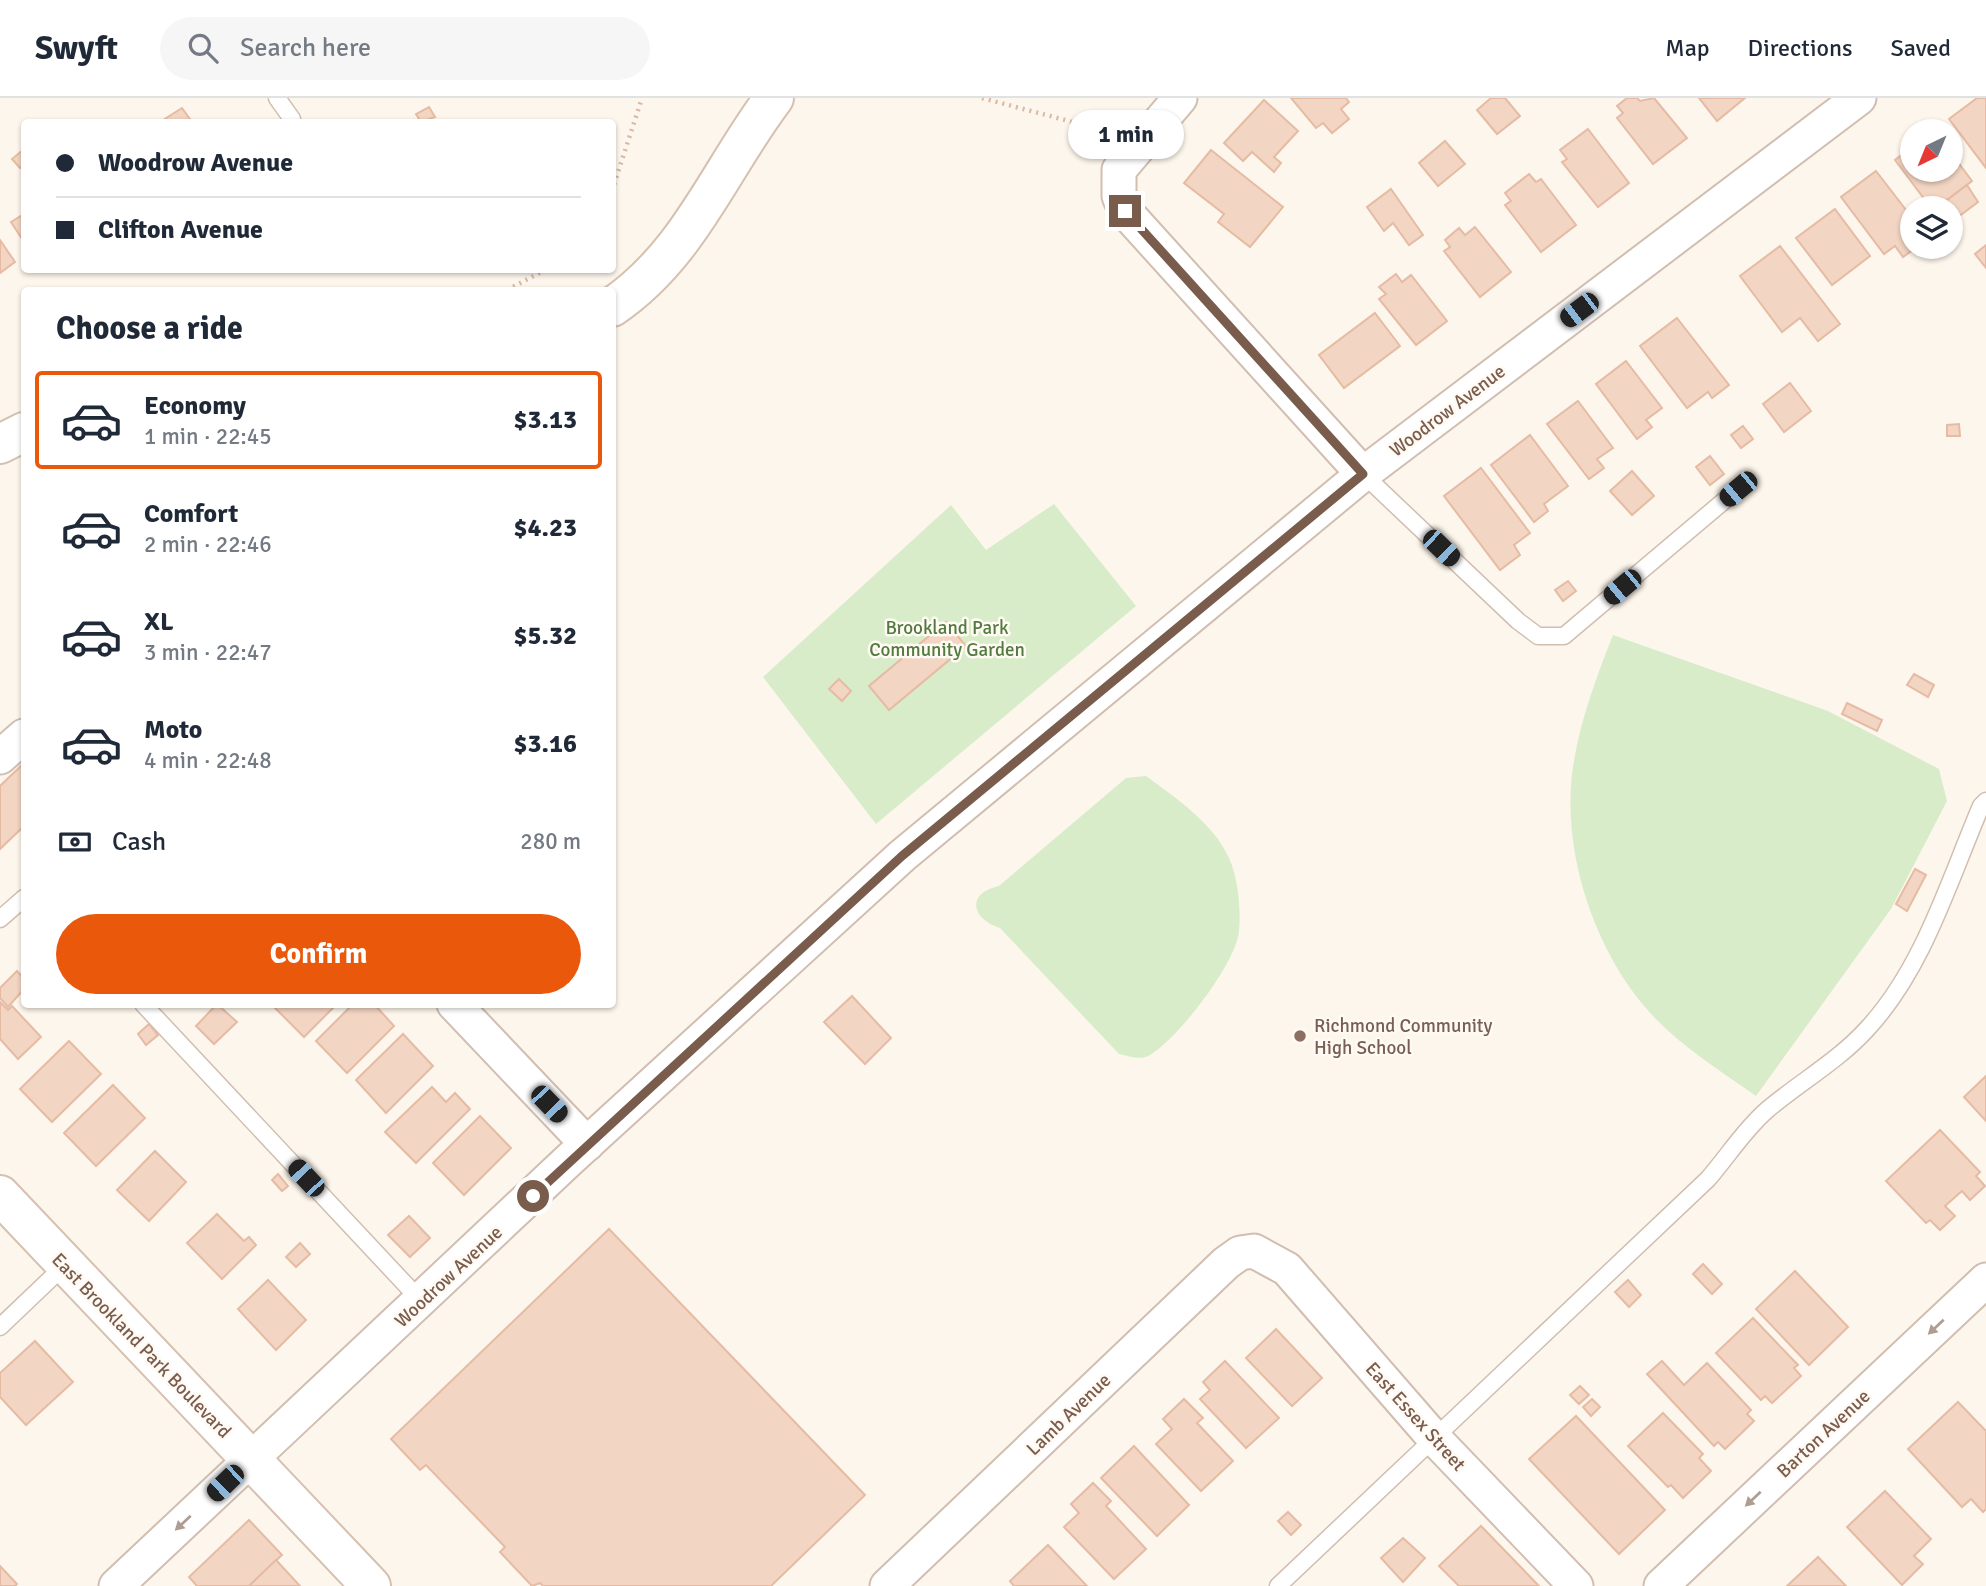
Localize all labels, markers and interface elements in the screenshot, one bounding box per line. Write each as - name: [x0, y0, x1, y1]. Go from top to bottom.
- search box: [160, 17, 650, 80]
- text: Swyft: [35, 28, 118, 69]
- icon: search: [184, 29, 222, 67]
- text: Search here: [240, 32, 371, 64]
- text: Map: [1665, 33, 1710, 63]
- text: Directions: [1748, 33, 1853, 63]
- text: Saved: [1891, 33, 1951, 63]
- callout: 1 min: [1067, 109, 1183, 158]
- north arrow: [1900, 119, 1964, 182]
- map controls: [1900, 119, 1963, 259]
- text: 1 min: [1098, 120, 1154, 149]
- text: Woodrow Avenue: [98, 147, 293, 179]
- route end: [1109, 195, 1141, 227]
- button: layers: [1900, 196, 1963, 259]
- text: Clifton Avenue: [98, 214, 263, 246]
- car: [1556, 289, 1603, 331]
- text: Choose a ride: [56, 309, 243, 348]
- street label: Woodrow Avenue: [1385, 359, 1510, 462]
- icon: car: [60, 389, 123, 452]
- text: Economy: [144, 390, 246, 422]
- text: $3.13: [513, 404, 577, 436]
- text: 1 min · 22:45: [144, 422, 272, 451]
- car: [1716, 467, 1761, 511]
- icon: car: [60, 497, 123, 560]
- text: Comfort: [144, 498, 238, 530]
- text: $4.23: [513, 512, 577, 544]
- car: [1419, 526, 1464, 570]
- text: 2 min · 22:46: [144, 530, 272, 559]
- car: [1600, 565, 1645, 609]
- icon: car: [60, 605, 123, 668]
- text: XL: [144, 606, 174, 638]
- park label: Brookland Park Community Garden: [869, 616, 1025, 662]
- text: $5.32: [513, 620, 577, 652]
- text: 3 min · 22:47: [144, 638, 272, 667]
- icon: car: [60, 713, 123, 776]
- text: Moto: [144, 714, 202, 746]
- text: $3.16: [513, 728, 577, 760]
- text: 4 min · 22:48: [144, 746, 272, 775]
- icon: cash: [56, 823, 94, 861]
- text: Cash: [112, 826, 166, 858]
- text: 280 m: [520, 827, 581, 856]
- button: Confirm: [56, 914, 581, 994]
- place label: Richmond Community High School: [1314, 1014, 1493, 1060]
- marker: Richmond Community High School: [1292, 1028, 1308, 1044]
- car: [527, 1082, 572, 1126]
- car: [284, 1155, 329, 1201]
- route start: [517, 1180, 549, 1212]
- street label: Woodrow Avenue: [390, 1221, 508, 1333]
- street label: East Brookland Park Boulevard: [46, 1248, 236, 1443]
- one-way arrow: [1928, 1318, 1945, 1334]
- street label: East Essex Street: [1360, 1357, 1471, 1476]
- street label: Lamb Avenue: [1021, 1369, 1116, 1461]
- street label: Barton Avenue: [1772, 1384, 1875, 1483]
- car: [203, 1461, 248, 1505]
- one-way arrow: [1745, 1491, 1762, 1507]
- one-way arrow: [175, 1514, 192, 1530]

